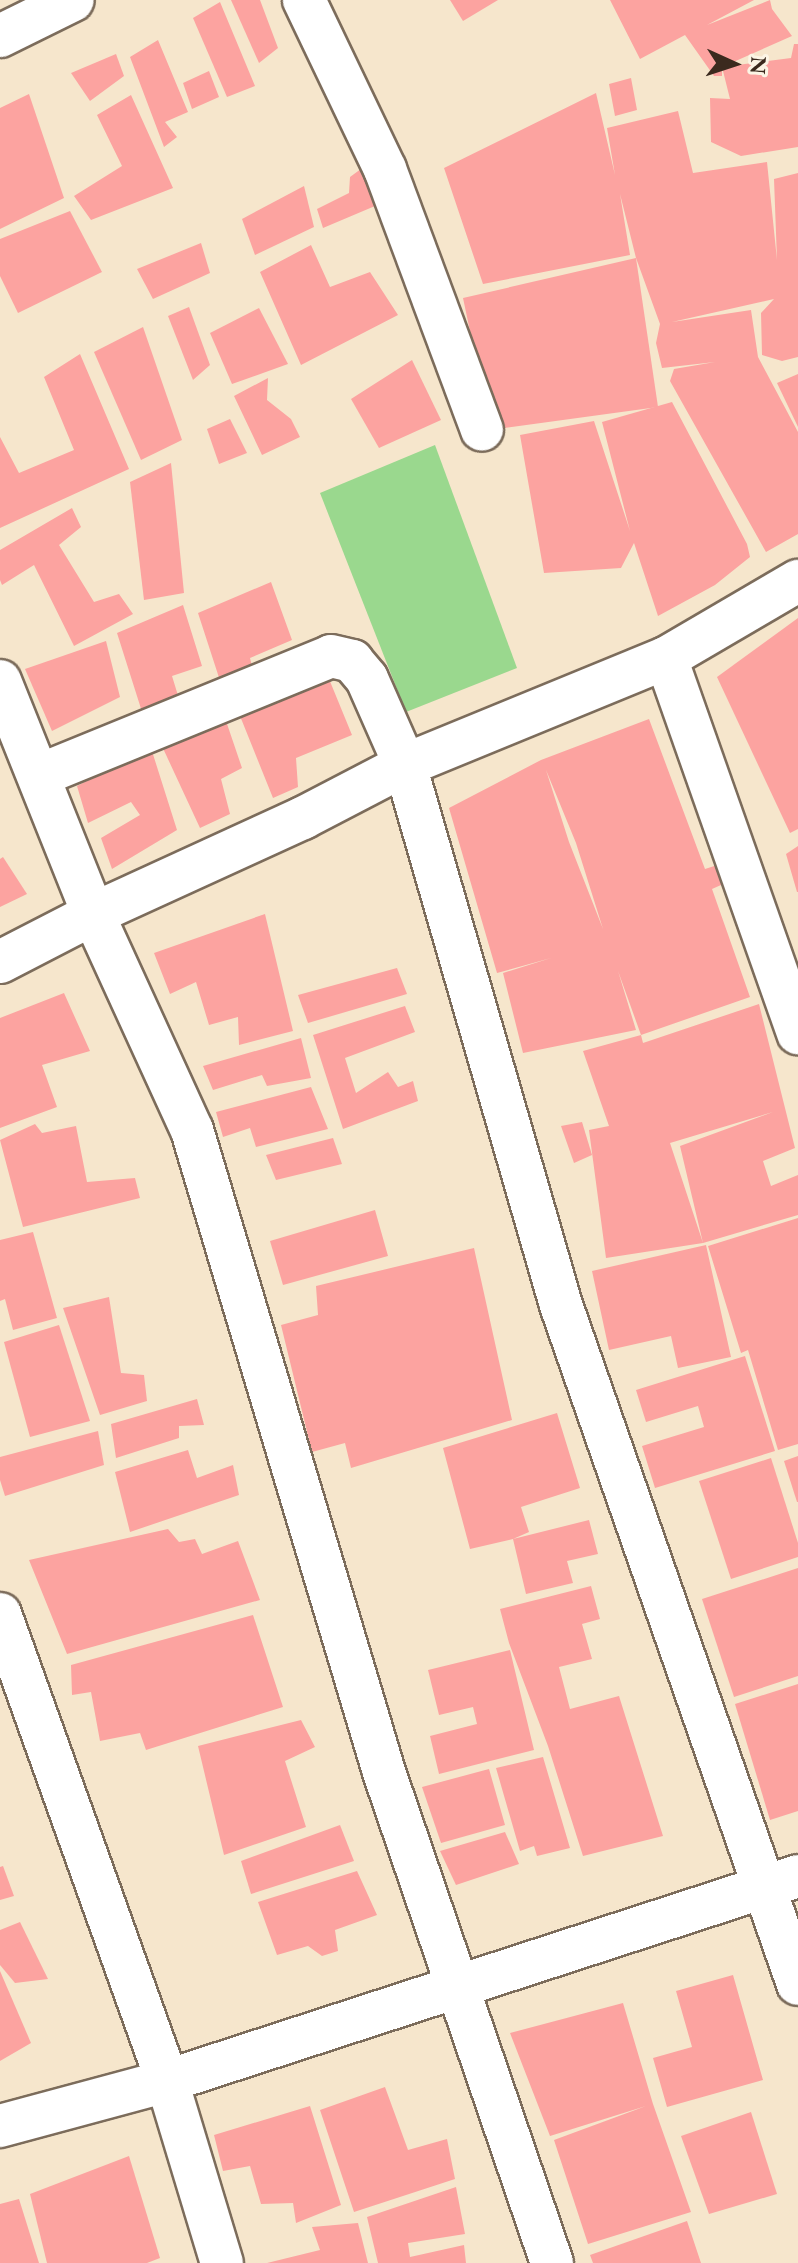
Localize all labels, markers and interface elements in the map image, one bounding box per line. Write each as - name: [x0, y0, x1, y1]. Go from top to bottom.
- north arrow: [694, 24, 774, 104]
- text: N: [744, 56, 773, 75]

